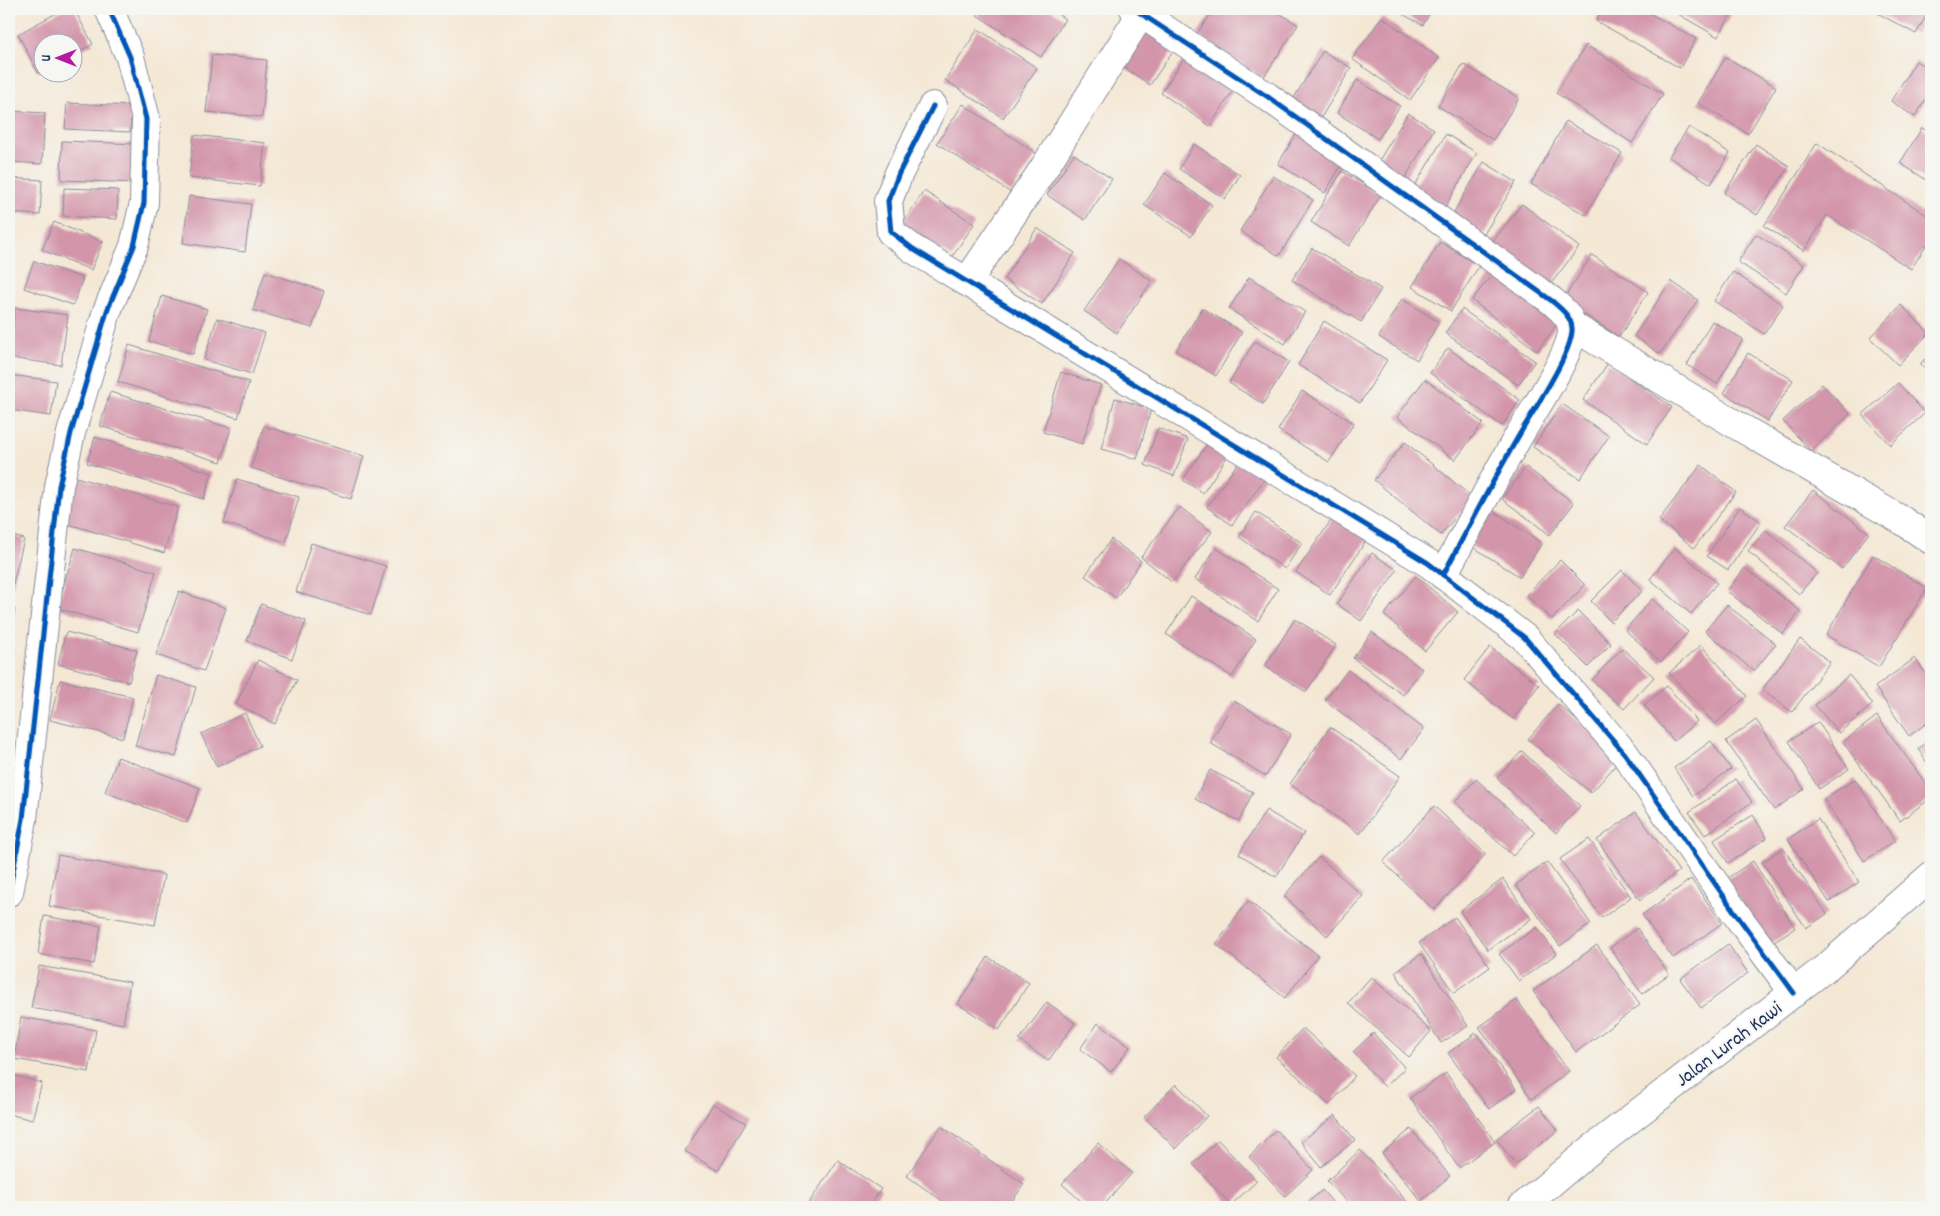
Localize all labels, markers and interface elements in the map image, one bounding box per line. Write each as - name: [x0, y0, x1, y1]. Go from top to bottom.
- north arrow: [32, 32, 82, 82]
- text: U: [37, 54, 57, 61]
- street label: Jalan Lurah Kawi: [1671, 996, 1789, 1095]

